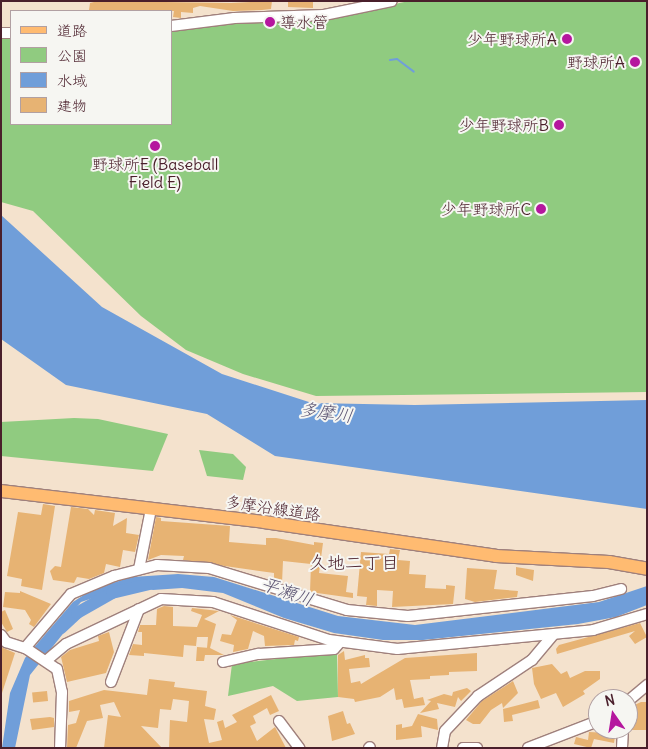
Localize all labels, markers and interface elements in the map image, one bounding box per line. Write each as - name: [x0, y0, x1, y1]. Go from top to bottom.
- legend: [10, 10, 172, 125]
- place label: 導水管: [280, 12, 328, 32]
- marker: 導水管: [264, 16, 276, 28]
- text: 道路: [57, 21, 87, 40]
- place label: 少年野球所A: [467, 29, 557, 49]
- marker: 少年野球所A: [561, 33, 573, 45]
- text: 公園: [57, 46, 87, 65]
- place label: 野球所A: [567, 52, 625, 72]
- marker: 野球所A: [629, 56, 641, 68]
- text: 水域: [57, 71, 87, 90]
- text: 建物: [57, 96, 87, 115]
- place label: 少年野球所B: [459, 115, 549, 135]
- marker: 少年野球所B: [553, 119, 565, 131]
- marker: 野球所E (Baseball Field E): [149, 140, 161, 152]
- place label: 野球所E (Baseball Field E): [92, 154, 218, 192]
- place label: 少年野球所C: [440, 199, 531, 219]
- marker: 少年野球所C: [535, 203, 547, 215]
- water label: 多摩川: [298, 399, 354, 427]
- street label: 多摩沿線道路: [224, 492, 322, 524]
- district label: 久地二丁目: [309, 552, 399, 574]
- water label: 平瀬川: [258, 573, 316, 611]
- north arrow: [588, 689, 638, 739]
- text: N: [603, 690, 617, 710]

